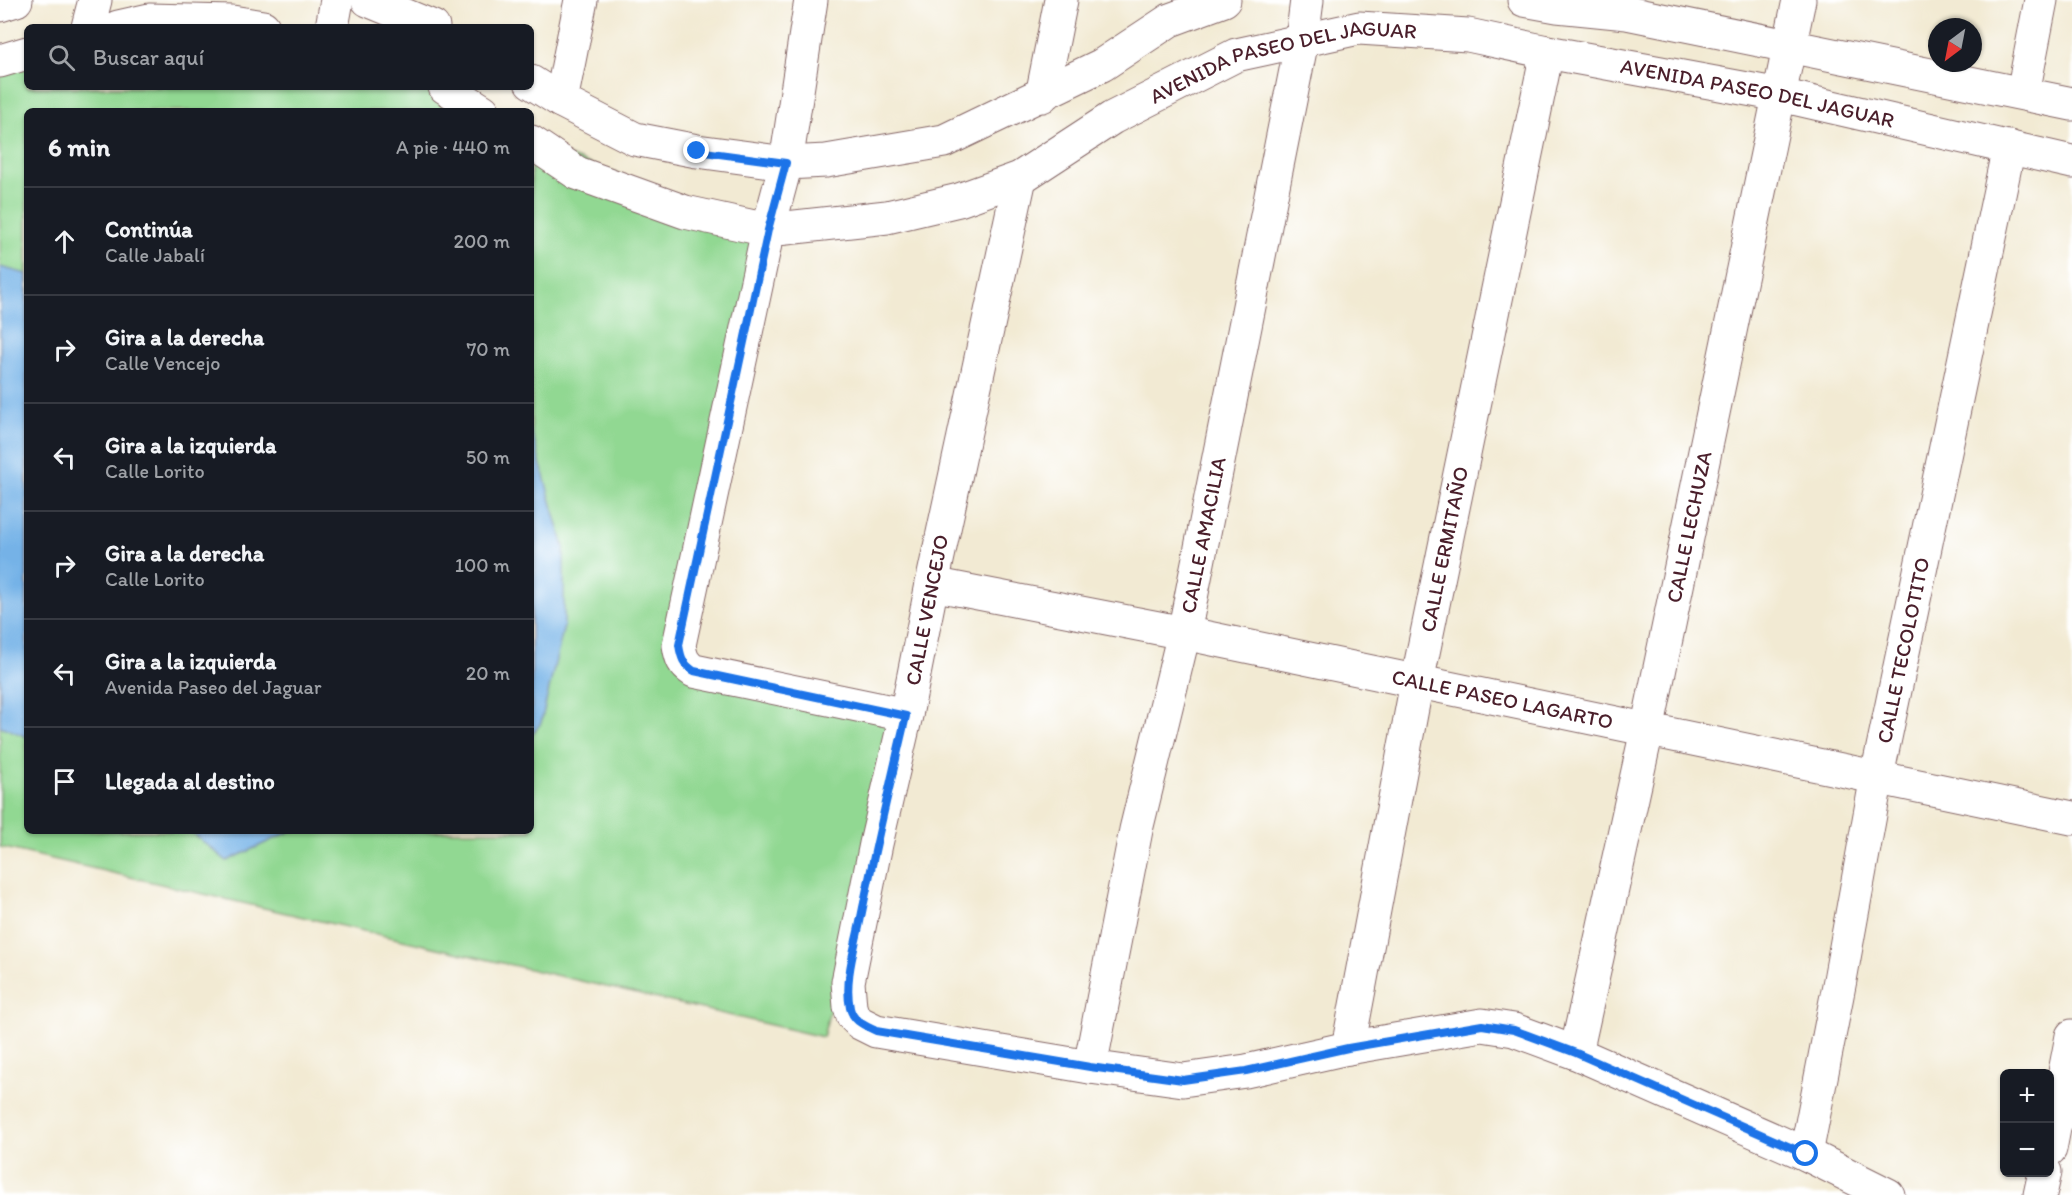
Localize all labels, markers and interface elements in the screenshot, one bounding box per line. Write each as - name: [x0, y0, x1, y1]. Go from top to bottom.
- street label: AVENIDA PASEO DEL JAGUAR: [1145, 15, 1417, 109]
- north arrow: [1928, 18, 1982, 72]
- search box: [24, 24, 534, 90]
- icon: search: [45, 41, 78, 74]
- text: Buscar aquí: [93, 44, 204, 71]
- street label: AVENIDA PASEO DEL JAGUAR: [1619, 53, 1897, 133]
- text: 6 min: [48, 131, 110, 163]
- text: A pie · 440 m: [396, 135, 510, 159]
- route end: [683, 137, 709, 163]
- text: Continúa: [105, 216, 193, 243]
- icon: ahead: [48, 225, 81, 258]
- text: 200 m: [454, 229, 510, 253]
- text: Calle Jabalí: [105, 243, 205, 267]
- text: Gira a la derecha: [105, 324, 264, 351]
- icon: right: [48, 333, 81, 366]
- text: 70 m: [466, 337, 510, 361]
- text: Calle Vencejo: [105, 351, 220, 375]
- text: Gira a la izquierda: [105, 432, 276, 459]
- icon: left: [48, 441, 81, 474]
- text: 50 m: [466, 445, 510, 469]
- street label: CALLE LECHUZA: [1661, 448, 1717, 605]
- street label: CALLE AMACILIA: [1175, 454, 1231, 615]
- text: Calle Lorito: [105, 459, 205, 483]
- street label: CALLE ERMITAÑO: [1415, 464, 1473, 634]
- street label: CALLE VENCEJO: [900, 532, 953, 688]
- text: Gira a la derecha: [105, 540, 264, 567]
- icon: right: [48, 549, 81, 582]
- text: 100 m: [455, 553, 510, 577]
- street label: CALLE TECOLOTITO: [1871, 555, 1935, 745]
- text: Calle Lorito: [105, 567, 205, 591]
- text: Gira a la izquierda: [105, 648, 276, 675]
- icon: left: [48, 657, 81, 690]
- text: 20 m: [466, 661, 510, 685]
- street label: CALLE PASEO LAGARTO: [1390, 664, 1615, 734]
- text: Avenida Paseo del Jaguar: [105, 675, 322, 699]
- icon: arrive: [48, 765, 81, 798]
- text: Llegada al destino: [105, 768, 275, 795]
- map controls: [2000, 1069, 2054, 1177]
- button: +: [2000, 1069, 2054, 1123]
- button: −: [2000, 1123, 2054, 1177]
- route start: [1792, 1140, 1818, 1166]

